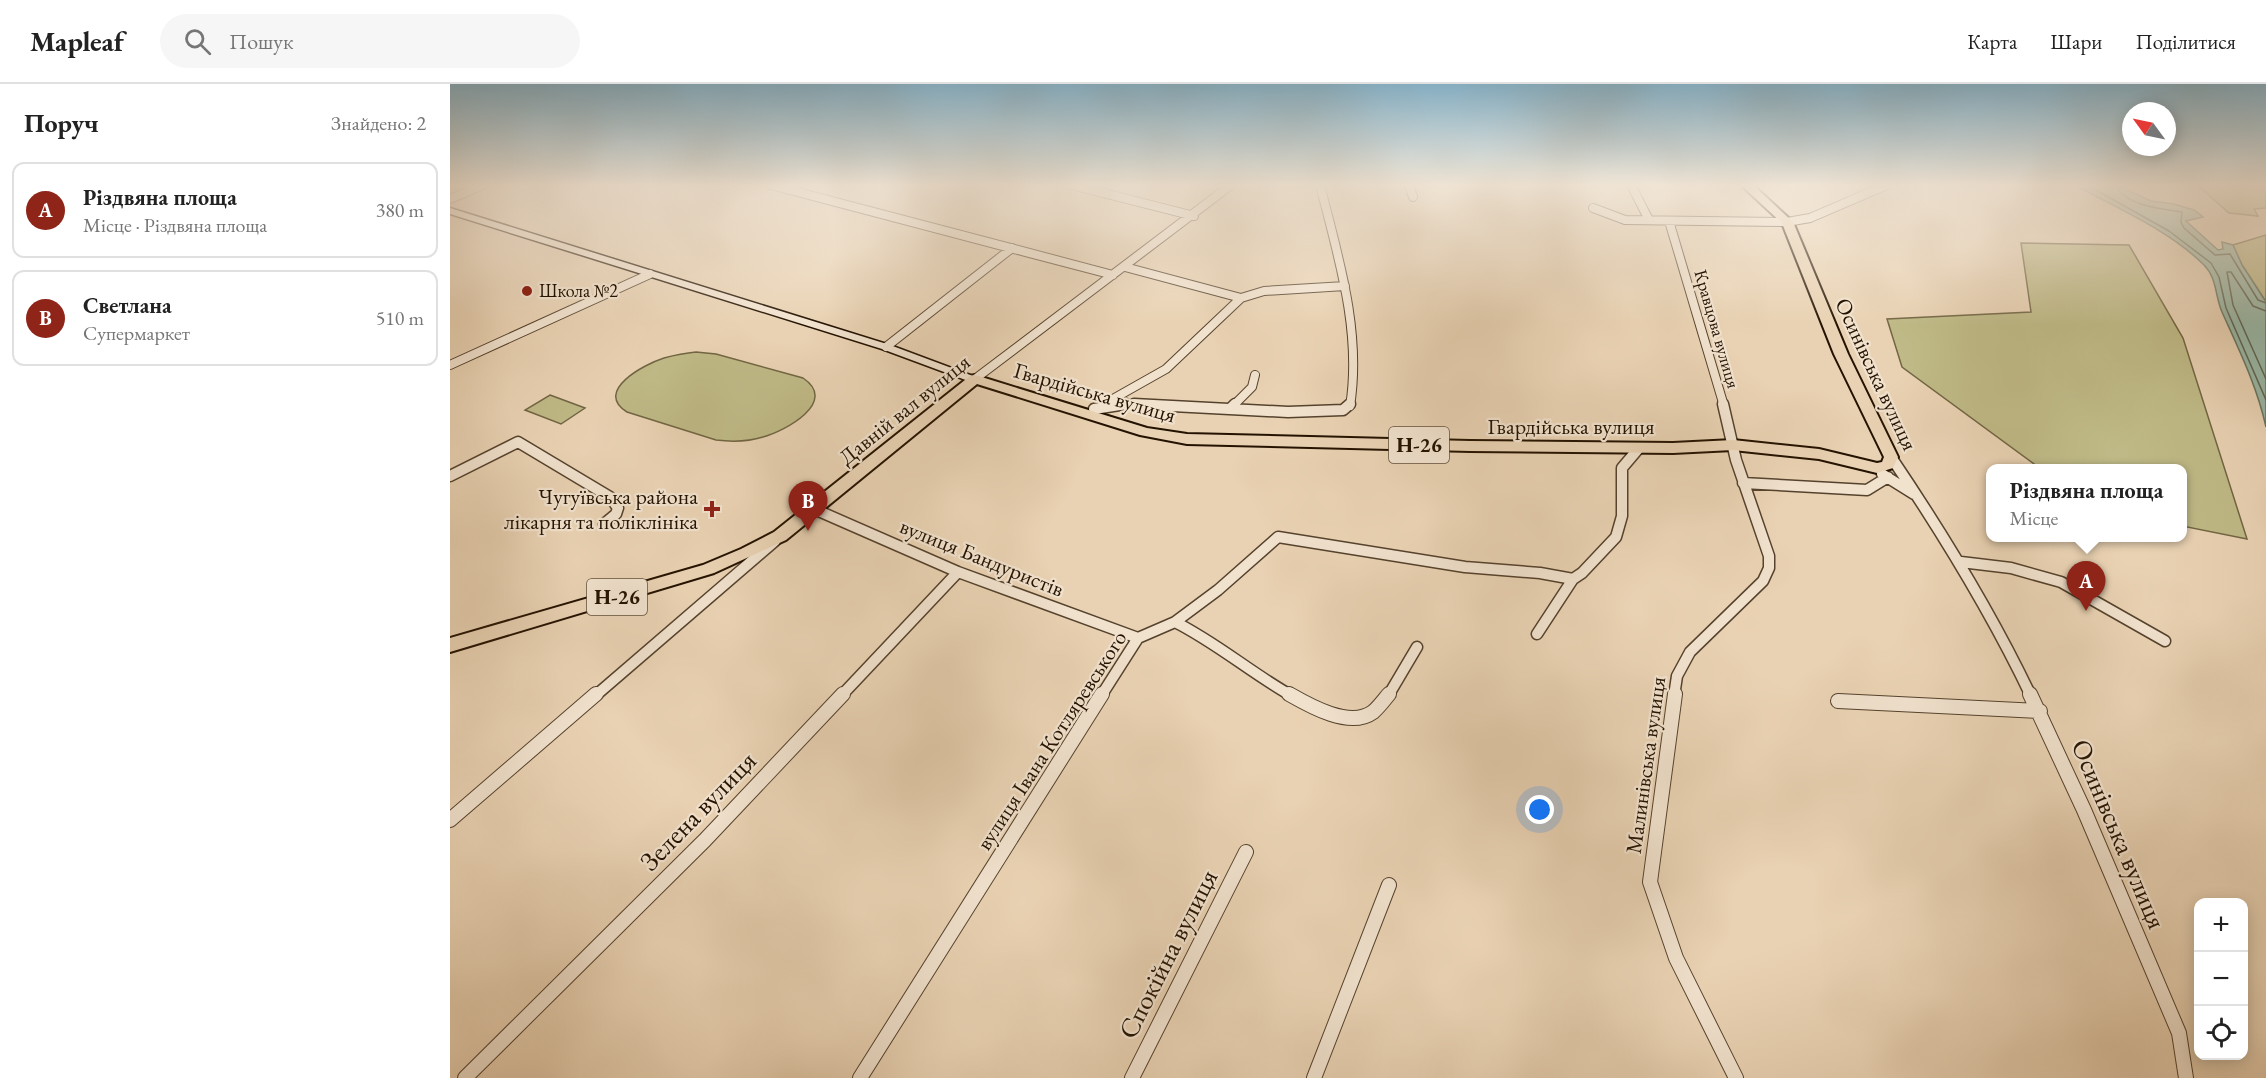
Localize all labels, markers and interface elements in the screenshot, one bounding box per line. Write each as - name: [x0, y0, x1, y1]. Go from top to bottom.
- search box: [160, 14, 580, 68]
- text: Mapleaf: [30, 23, 124, 59]
- icon: search: [181, 25, 214, 58]
- text: Пошук: [229, 27, 293, 56]
- text: Карта: [1967, 28, 2017, 55]
- text: Шари: [2050, 28, 2102, 55]
- text: Поділитися: [2135, 28, 2236, 55]
- north arrow: [2122, 102, 2176, 156]
- text: Поруч: [24, 106, 99, 140]
- text: Знайдено: 2: [331, 110, 426, 136]
- text: Різдвяна площа: [83, 183, 237, 212]
- text: A: [38, 197, 53, 223]
- text: 380 m: [376, 197, 424, 223]
- text: Місце · Різдвяна площа: [83, 212, 267, 238]
- street label: Кравцова вулиця: [1690, 267, 1745, 391]
- place label: Школа №2: [539, 279, 618, 302]
- marker: Школа №2: [520, 284, 534, 298]
- text: Светлана: [83, 291, 172, 320]
- street label: Осинівська вулиця: [1828, 293, 1925, 455]
- text: B: [39, 305, 52, 331]
- text: 510 m: [376, 305, 424, 331]
- text: Супермаркет: [83, 320, 190, 346]
- street label: Давній вал вулиця: [833, 347, 976, 471]
- street label: Гвардійська вулиця: [1011, 356, 1179, 429]
- street label: Гвардійська вулиця: [1487, 412, 1655, 441]
- road number: Н-26: [1389, 427, 1449, 463]
- popup: [1986, 464, 2187, 542]
- text: Різдвяна площа: [2010, 476, 2163, 505]
- place label: Чугуївська района лікарня та поліклініка: [504, 482, 698, 536]
- pin: B: [788, 482, 828, 531]
- marker: Чугуївська района лікарня та поліклініка: [703, 500, 721, 518]
- text: Місце: [2010, 505, 2058, 531]
- street label: вулиця Бандуристів: [896, 511, 1068, 604]
- pin: A: [2066, 562, 2106, 611]
- road number: Н-26: [587, 579, 647, 615]
- street label: вулиця Івана Котляревського: [970, 625, 1133, 856]
- street label: Малинівська вулиця: [1619, 675, 1672, 855]
- street label: Осинівська вулиця: [2064, 734, 2175, 934]
- street label: Зелена вулиця: [632, 743, 764, 878]
- your location: [1525, 795, 1554, 824]
- street label: Спокійна вулиця: [1110, 863, 1225, 1044]
- map controls: [2194, 898, 2248, 1060]
- button: +: [2194, 898, 2248, 952]
- button: −: [2194, 952, 2248, 1006]
- button: locate: [2194, 1006, 2248, 1060]

